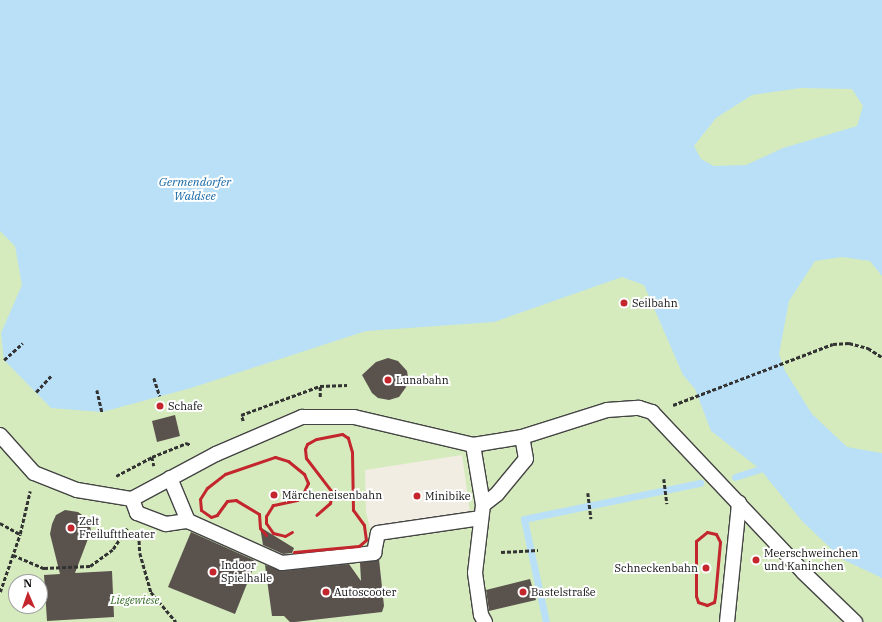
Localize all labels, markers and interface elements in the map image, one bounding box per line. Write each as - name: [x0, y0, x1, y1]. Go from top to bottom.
- water label: Germendorfer Waldsee: [159, 175, 231, 203]
- place label: Seilbahn: [632, 296, 678, 310]
- marker: Seilbahn: [619, 298, 629, 308]
- place label: Lunabahn: [396, 373, 449, 387]
- marker: Lunabahn: [383, 375, 393, 385]
- place label: Schafe: [168, 399, 203, 413]
- marker: Schafe: [155, 401, 165, 411]
- place label: Märcheneisenbahn: [282, 488, 382, 502]
- place label: Minibike: [425, 489, 471, 503]
- marker: Märcheneisenbahn: [269, 490, 279, 500]
- marker: Minibike: [412, 491, 422, 501]
- place label: Zelt Freilufttheater: [79, 515, 155, 541]
- marker: Zelt Freilufttheater: [66, 523, 76, 533]
- place label: Meerschweinchen und Kaninchen: [764, 547, 858, 573]
- marker: Meerschweinchen und Kaninchen: [751, 555, 761, 565]
- place label: Indoor Spielhalle: [221, 559, 272, 585]
- place label: Schneckenbahn: [615, 561, 698, 575]
- marker: Schneckenbahn: [701, 563, 711, 573]
- marker: Indoor Spielhalle: [208, 567, 218, 577]
- north arrow: [8, 574, 48, 614]
- text: N: [23, 576, 32, 590]
- place label: Autoscooter: [334, 585, 396, 599]
- place label: Bastelstraße: [531, 585, 596, 599]
- marker: Autoscooter: [321, 587, 331, 597]
- marker: Bastelstraße: [518, 587, 528, 597]
- park label: Liegewiese: [111, 593, 159, 607]

